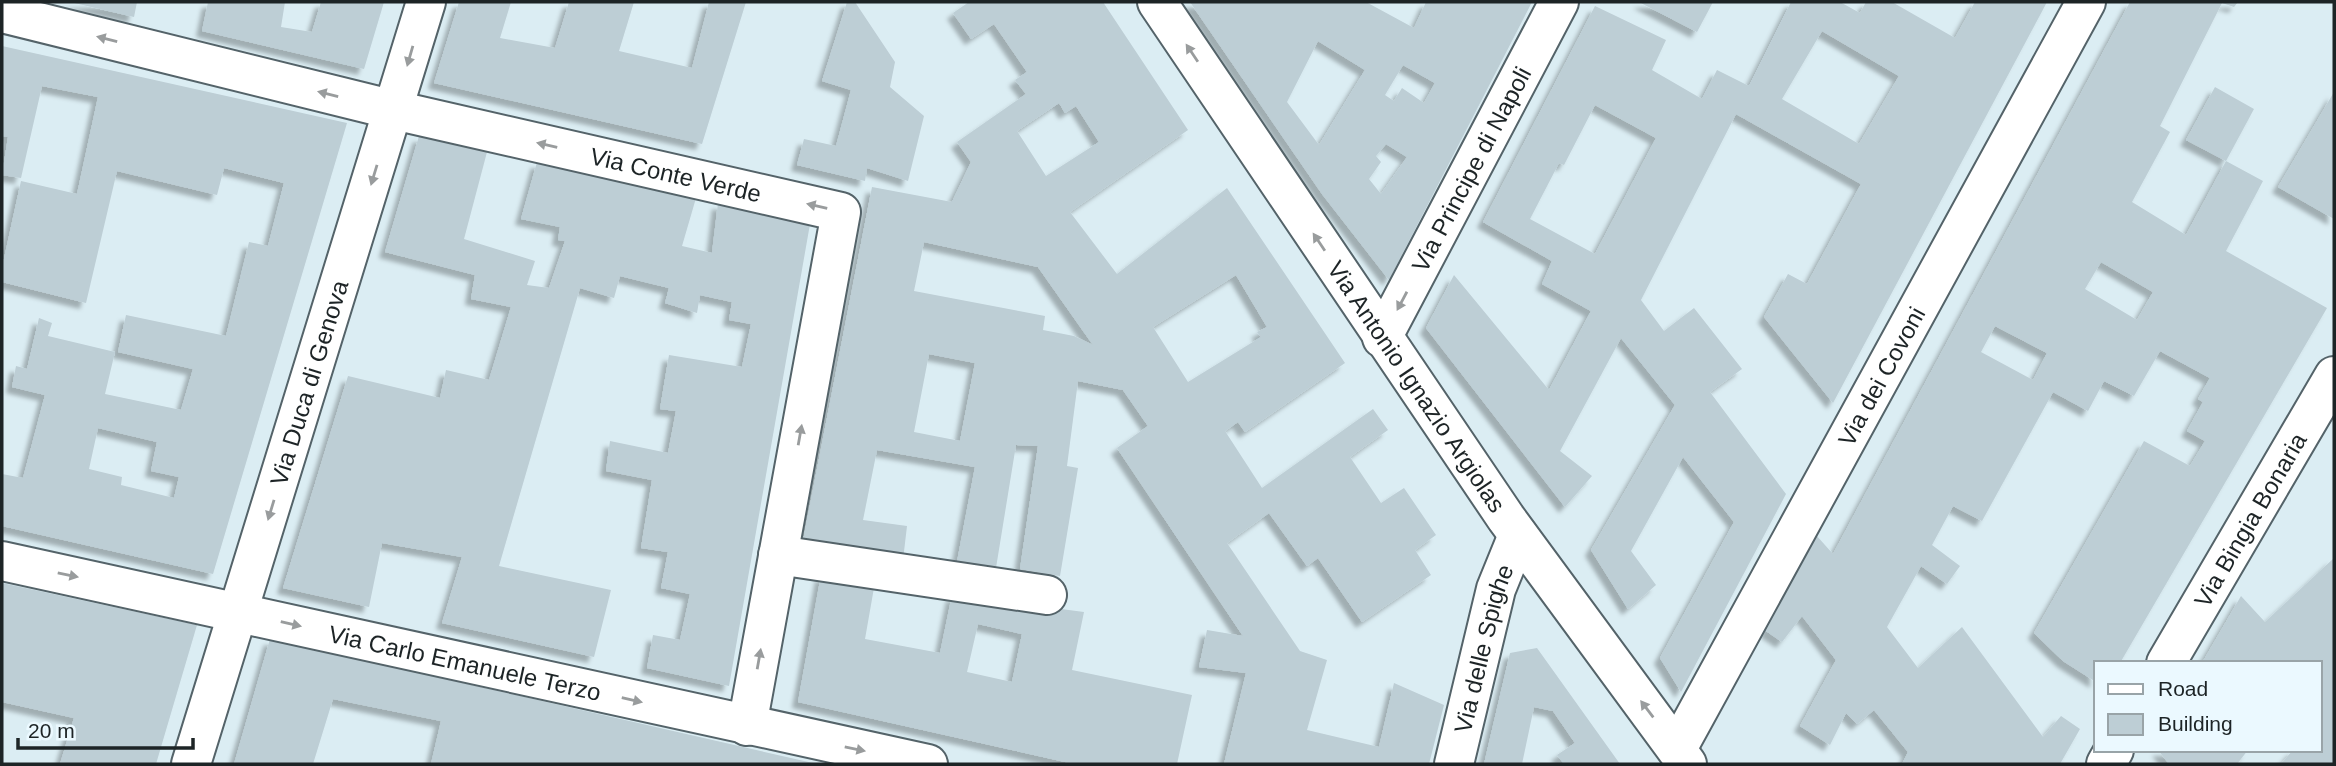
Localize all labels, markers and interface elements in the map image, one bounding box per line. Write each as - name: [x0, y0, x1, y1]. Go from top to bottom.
- one-way arrow: [96, 33, 118, 44]
- one-way arrow: [1186, 44, 1199, 63]
- one-way arrow: [404, 45, 415, 67]
- street label: Via Principe di Napoli: [1406, 62, 1536, 276]
- one-way arrow: [317, 88, 339, 99]
- one-way arrow: [536, 139, 558, 150]
- street label: Via Conte Verde: [588, 142, 764, 207]
- one-way arrow: [369, 165, 379, 186]
- one-way arrow: [806, 201, 828, 212]
- one-way arrow: [1312, 233, 1325, 252]
- street label: Via Antonio Ignazio Argiolas: [1322, 256, 1511, 517]
- street label: Via Duca di Genova: [264, 276, 353, 489]
- one-way arrow: [1396, 291, 1408, 311]
- street label: Via dei Covoni: [1832, 302, 1930, 450]
- one-way arrow: [795, 424, 806, 446]
- street label: Via Bingia Bonaria: [2188, 427, 2312, 612]
- one-way arrow: [265, 500, 276, 521]
- street label: Via delle Spighe: [1448, 560, 1518, 736]
- one-way arrow: [57, 570, 79, 581]
- one-way arrow: [280, 618, 302, 629]
- street label: Via Carlo Emanuele Terzo: [326, 620, 604, 705]
- one-way arrow: [754, 648, 765, 670]
- legend: [2094, 661, 2322, 752]
- text: Road: [2158, 677, 2208, 700]
- one-way arrow: [621, 695, 643, 706]
- one-way arrow: [1640, 700, 1655, 718]
- scale bar: [18, 706, 192, 750]
- text: Building: [2158, 712, 2233, 735]
- text: 20 m: [28, 719, 75, 742]
- one-way arrow: [844, 743, 866, 754]

